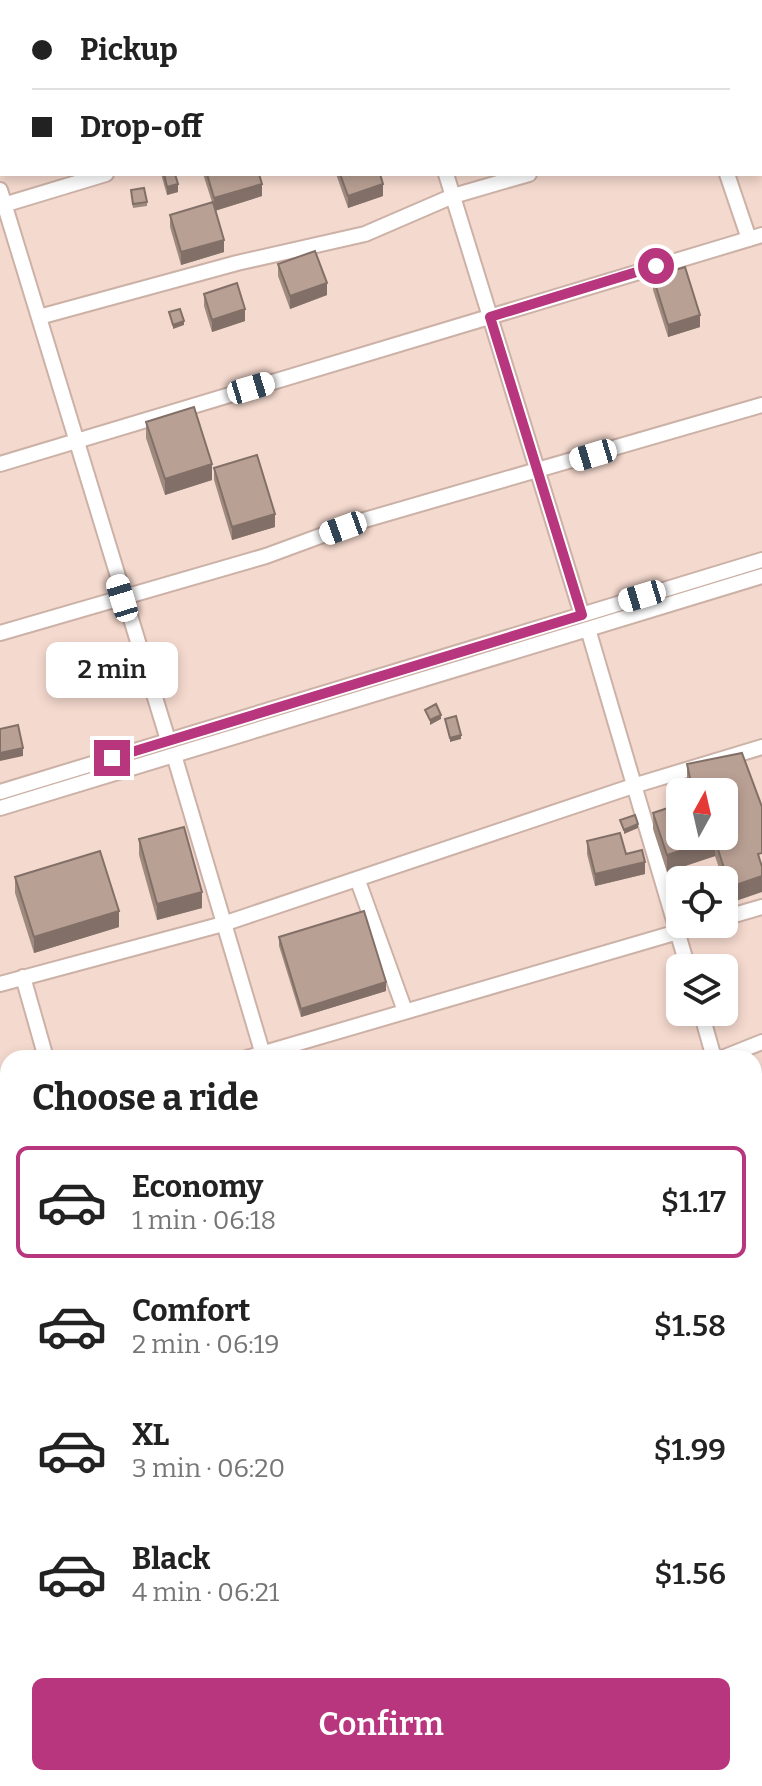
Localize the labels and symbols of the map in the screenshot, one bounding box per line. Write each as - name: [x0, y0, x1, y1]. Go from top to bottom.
- route start: [638, 248, 674, 284]
- car: [225, 370, 277, 406]
- car: [567, 437, 619, 473]
- car: [316, 509, 370, 547]
- car: [104, 572, 140, 624]
- car: [616, 578, 668, 614]
- callout: 2 min: [46, 642, 178, 698]
- route end: [94, 740, 130, 776]
- north arrow: [666, 778, 738, 850]

